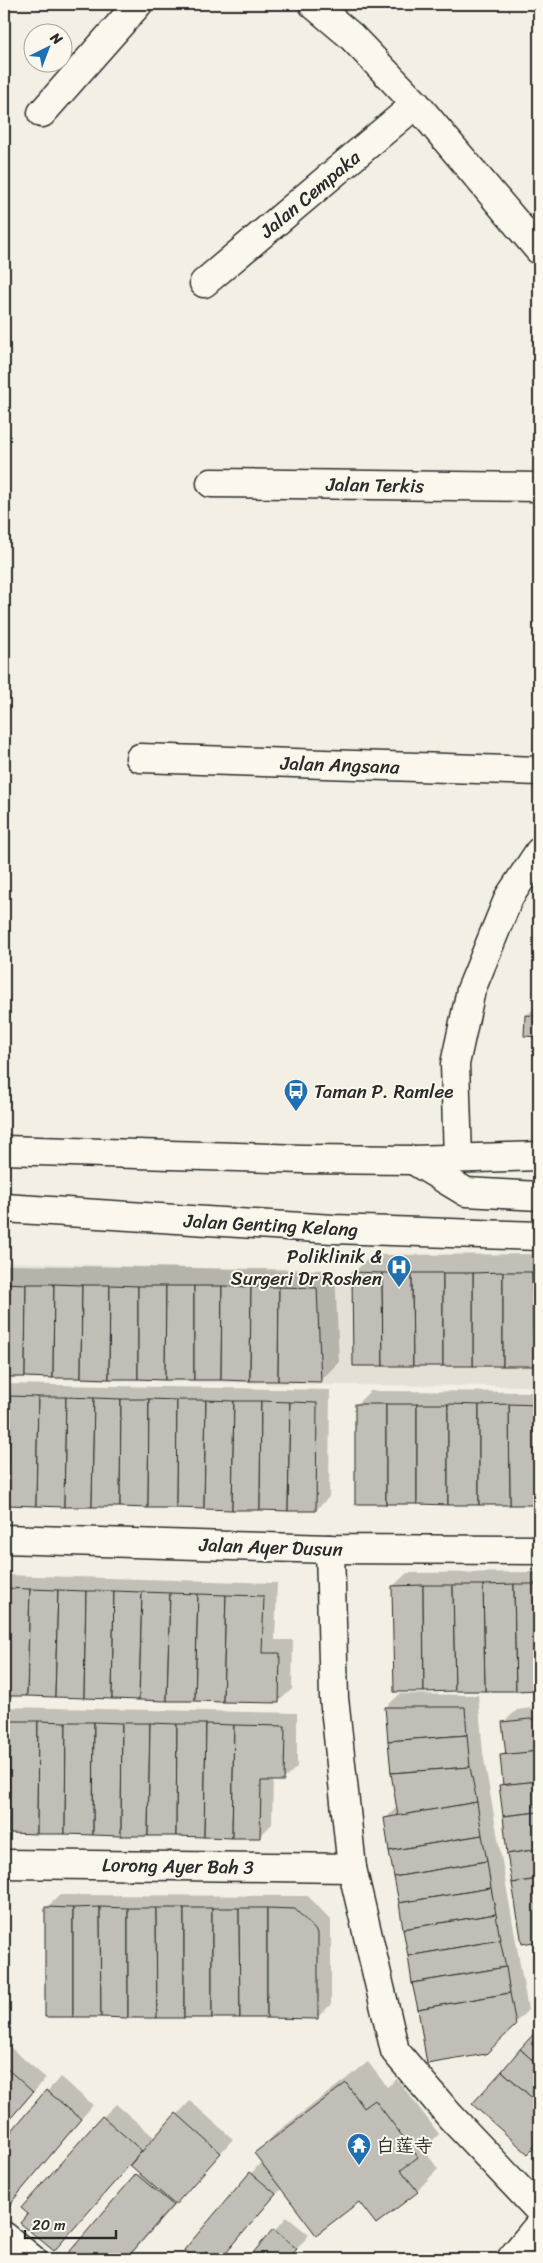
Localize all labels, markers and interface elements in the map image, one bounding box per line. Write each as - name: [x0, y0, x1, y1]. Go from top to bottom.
- north arrow: [22, 22, 72, 72]
- text: N: [44, 26, 69, 51]
- street label: Jalan Cempaka: [251, 141, 368, 247]
- street label: Jalan Terkis: [325, 468, 425, 502]
- street label: Jalan Angsana: [279, 746, 401, 784]
- place label: Taman P. Ramlee: [314, 1075, 453, 1108]
- bus stop icon: Taman P. Ramlee: [283, 1078, 309, 1112]
- street label: Jalan Genting Kelang: [182, 1204, 359, 1246]
- place label: Poliklinik & Surgeri Dr Roshen: [231, 1240, 382, 1295]
- hospital icon: Poliklinik & Surgeri Dr Roshen: [386, 1254, 412, 1288]
- street label: Jalan Ayer Dusun: [198, 1528, 343, 1566]
- street label: Lorong Ayer Bah 3: [102, 1848, 255, 1884]
- place label: 白莲寺: [376, 2129, 433, 2162]
- temple icon: 白莲寺: [346, 2132, 372, 2166]
- scale bar: [25, 2208, 116, 2240]
- text: 20 m: [32, 2212, 66, 2238]

